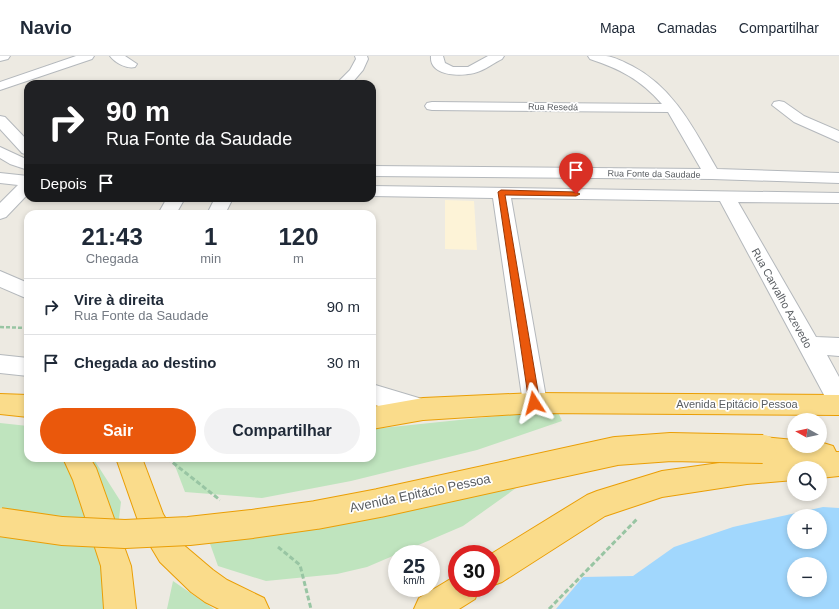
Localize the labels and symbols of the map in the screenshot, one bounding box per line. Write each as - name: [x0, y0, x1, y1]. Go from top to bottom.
- street label: Rua Resedá: [528, 102, 578, 112]
- pin: [559, 153, 593, 194]
- street label: Rua Fonte da Saudade: [607, 168, 701, 180]
- street label: Rua Carvalho Azevedo: [749, 246, 815, 350]
- position arrow: [513, 382, 555, 424]
- street label: Avenida Epitácio Pessoa: [676, 398, 799, 410]
- north arrow: [787, 413, 827, 453]
- street label: Avenida Epitácio Pessoa: [348, 471, 493, 515]
- speed limit sign: 30: [448, 545, 500, 597]

